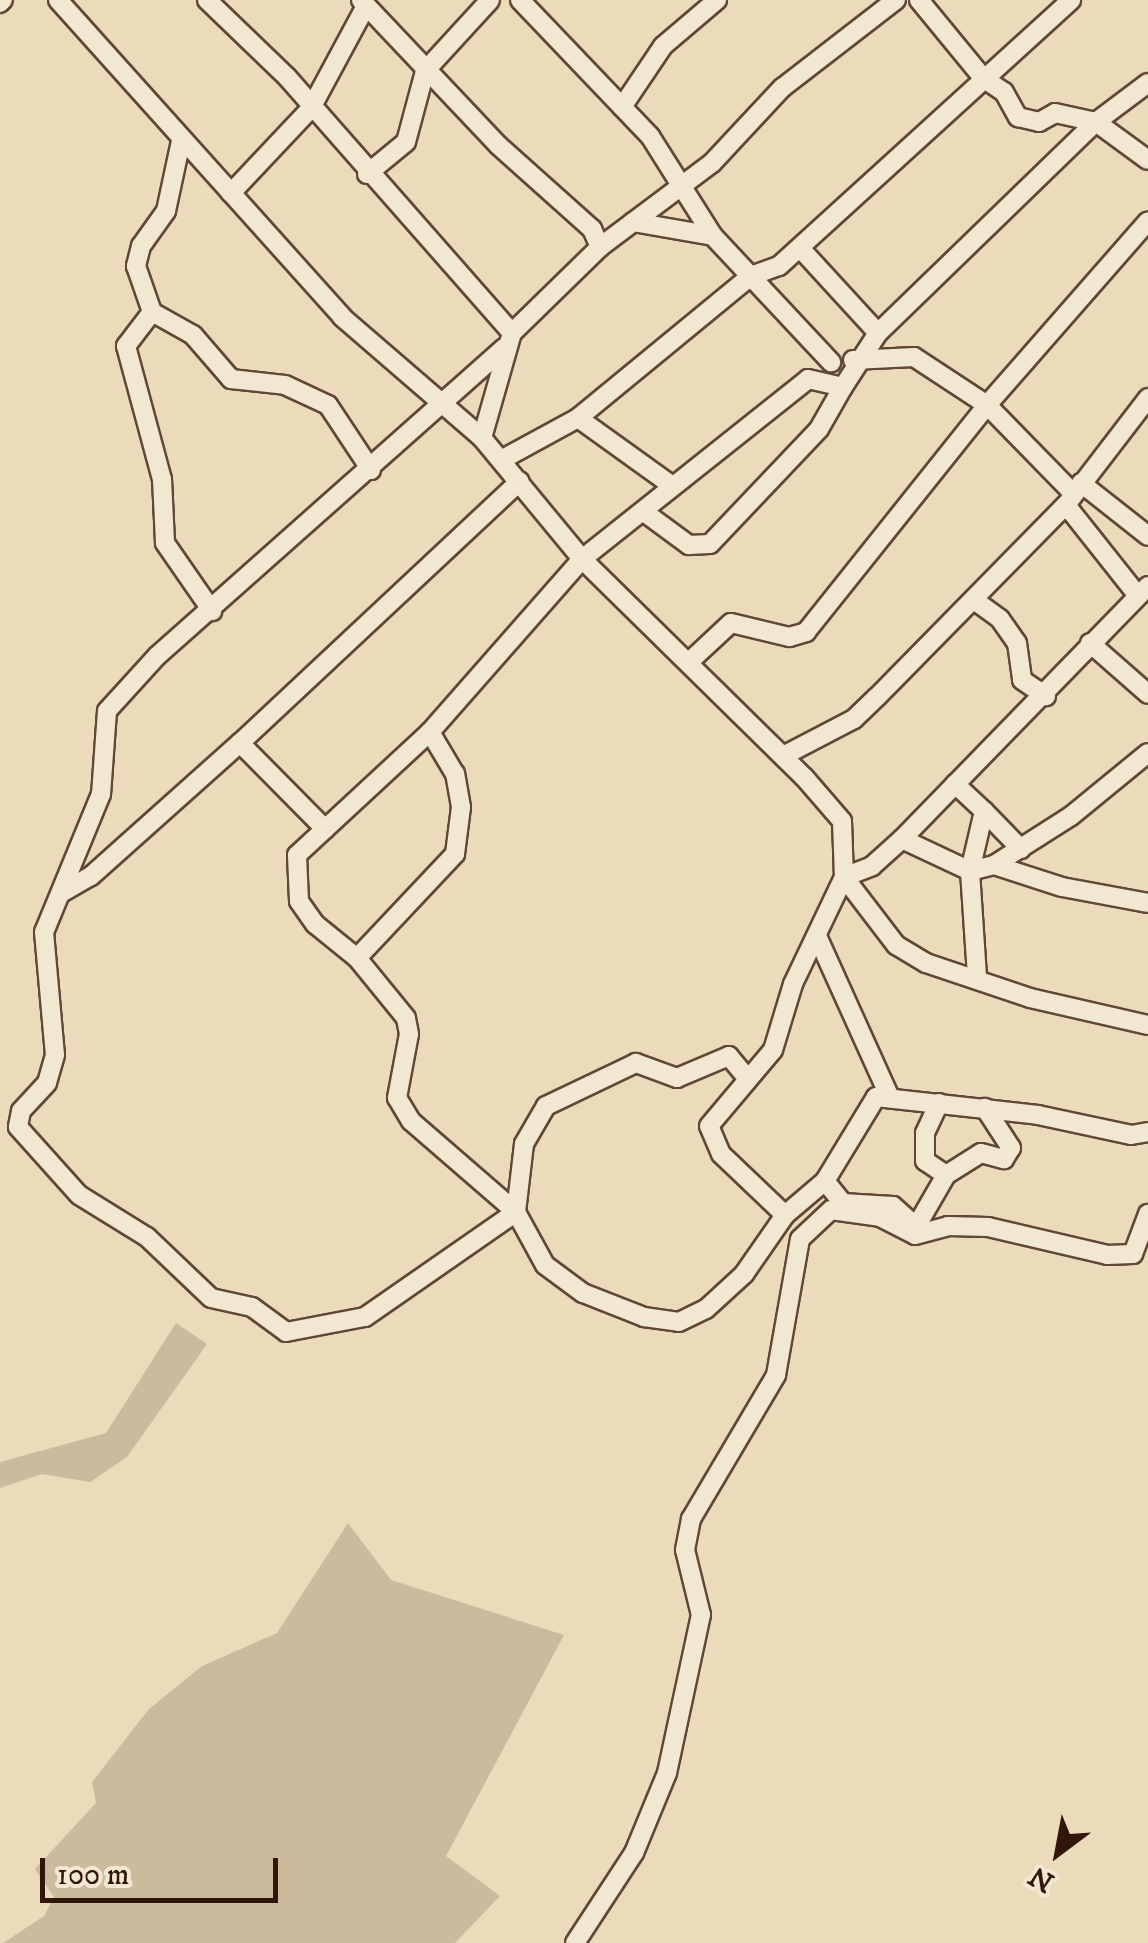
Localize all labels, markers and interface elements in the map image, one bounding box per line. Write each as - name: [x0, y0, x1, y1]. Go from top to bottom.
- north arrow: [1008, 1803, 1108, 1903]
- scale bar: [45, 1838, 282, 1900]
- text: 100 m: [57, 1857, 129, 1894]
- text: N: [1023, 1858, 1061, 1900]

